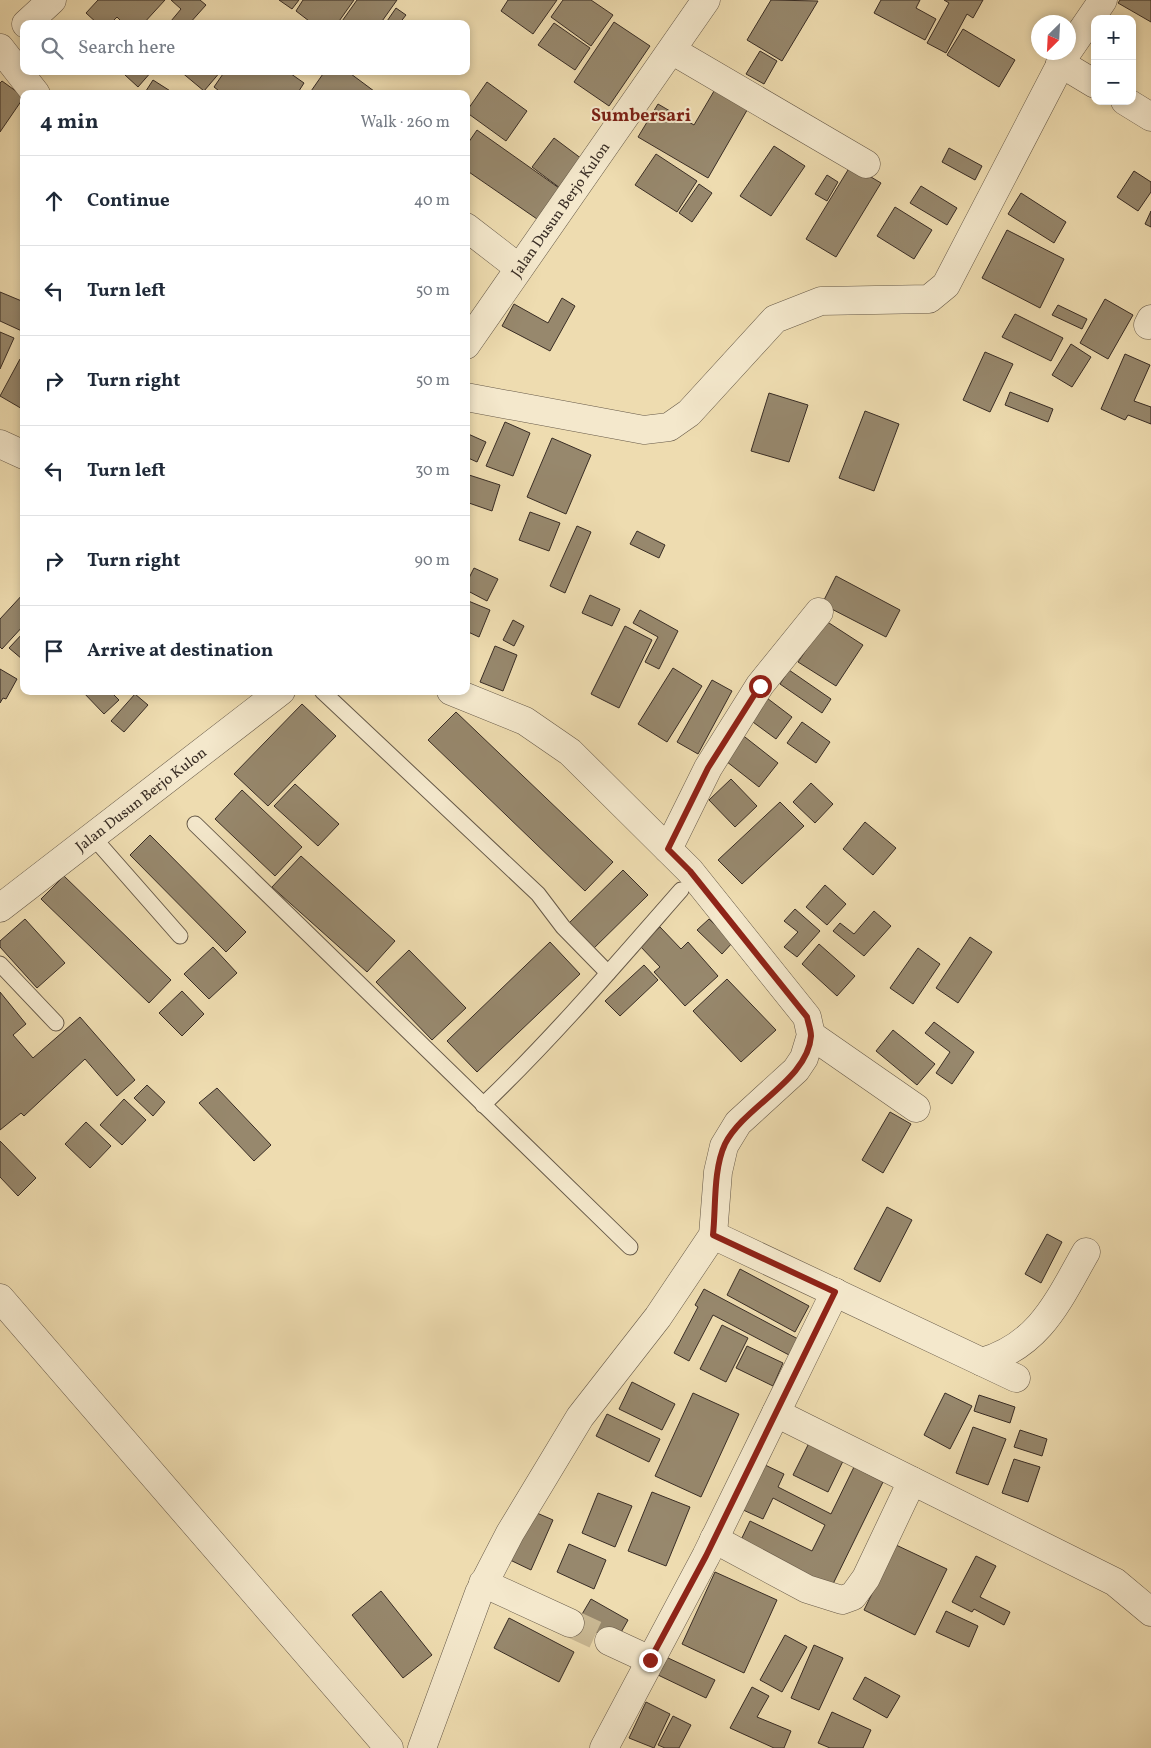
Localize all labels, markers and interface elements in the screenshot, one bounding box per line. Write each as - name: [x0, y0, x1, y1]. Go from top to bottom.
- north arrow: [1031, 15, 1076, 60]
- map controls: [1091, 15, 1136, 105]
- button: +: [1091, 15, 1136, 60]
- search box: [20, 20, 470, 75]
- icon: search: [38, 34, 66, 62]
- text: Search here: [78, 35, 175, 61]
- button: −: [1091, 60, 1136, 105]
- district label: Sumbersari: [591, 104, 691, 129]
- text: 4 min: [40, 108, 99, 137]
- text: Walk · 260 m: [360, 112, 450, 134]
- street label: Jalan Dusun Berjo Kulon: [507, 138, 616, 282]
- icon: ahead: [40, 187, 68, 215]
- text: Continue: [87, 188, 170, 214]
- text: 40 m: [414, 190, 450, 212]
- icon: left: [40, 277, 68, 305]
- text: Turn left: [87, 278, 166, 304]
- text: 50 m: [416, 280, 450, 302]
- icon: right: [40, 367, 68, 395]
- text: Turn right: [87, 368, 180, 394]
- text: 50 m: [416, 370, 450, 392]
- icon: left: [40, 457, 68, 485]
- text: Turn left: [87, 458, 166, 484]
- text: 30 m: [415, 460, 450, 482]
- icon: right: [40, 547, 68, 575]
- text: Turn right: [87, 548, 180, 574]
- text: 90 m: [414, 550, 450, 572]
- icon: arrive: [40, 637, 68, 665]
- text: Arrive at destination: [87, 638, 273, 664]
- route start: [749, 675, 772, 698]
- street label: Jalan Dusun Berjo Kulon: [72, 743, 212, 858]
- route end: [639, 1649, 662, 1672]

